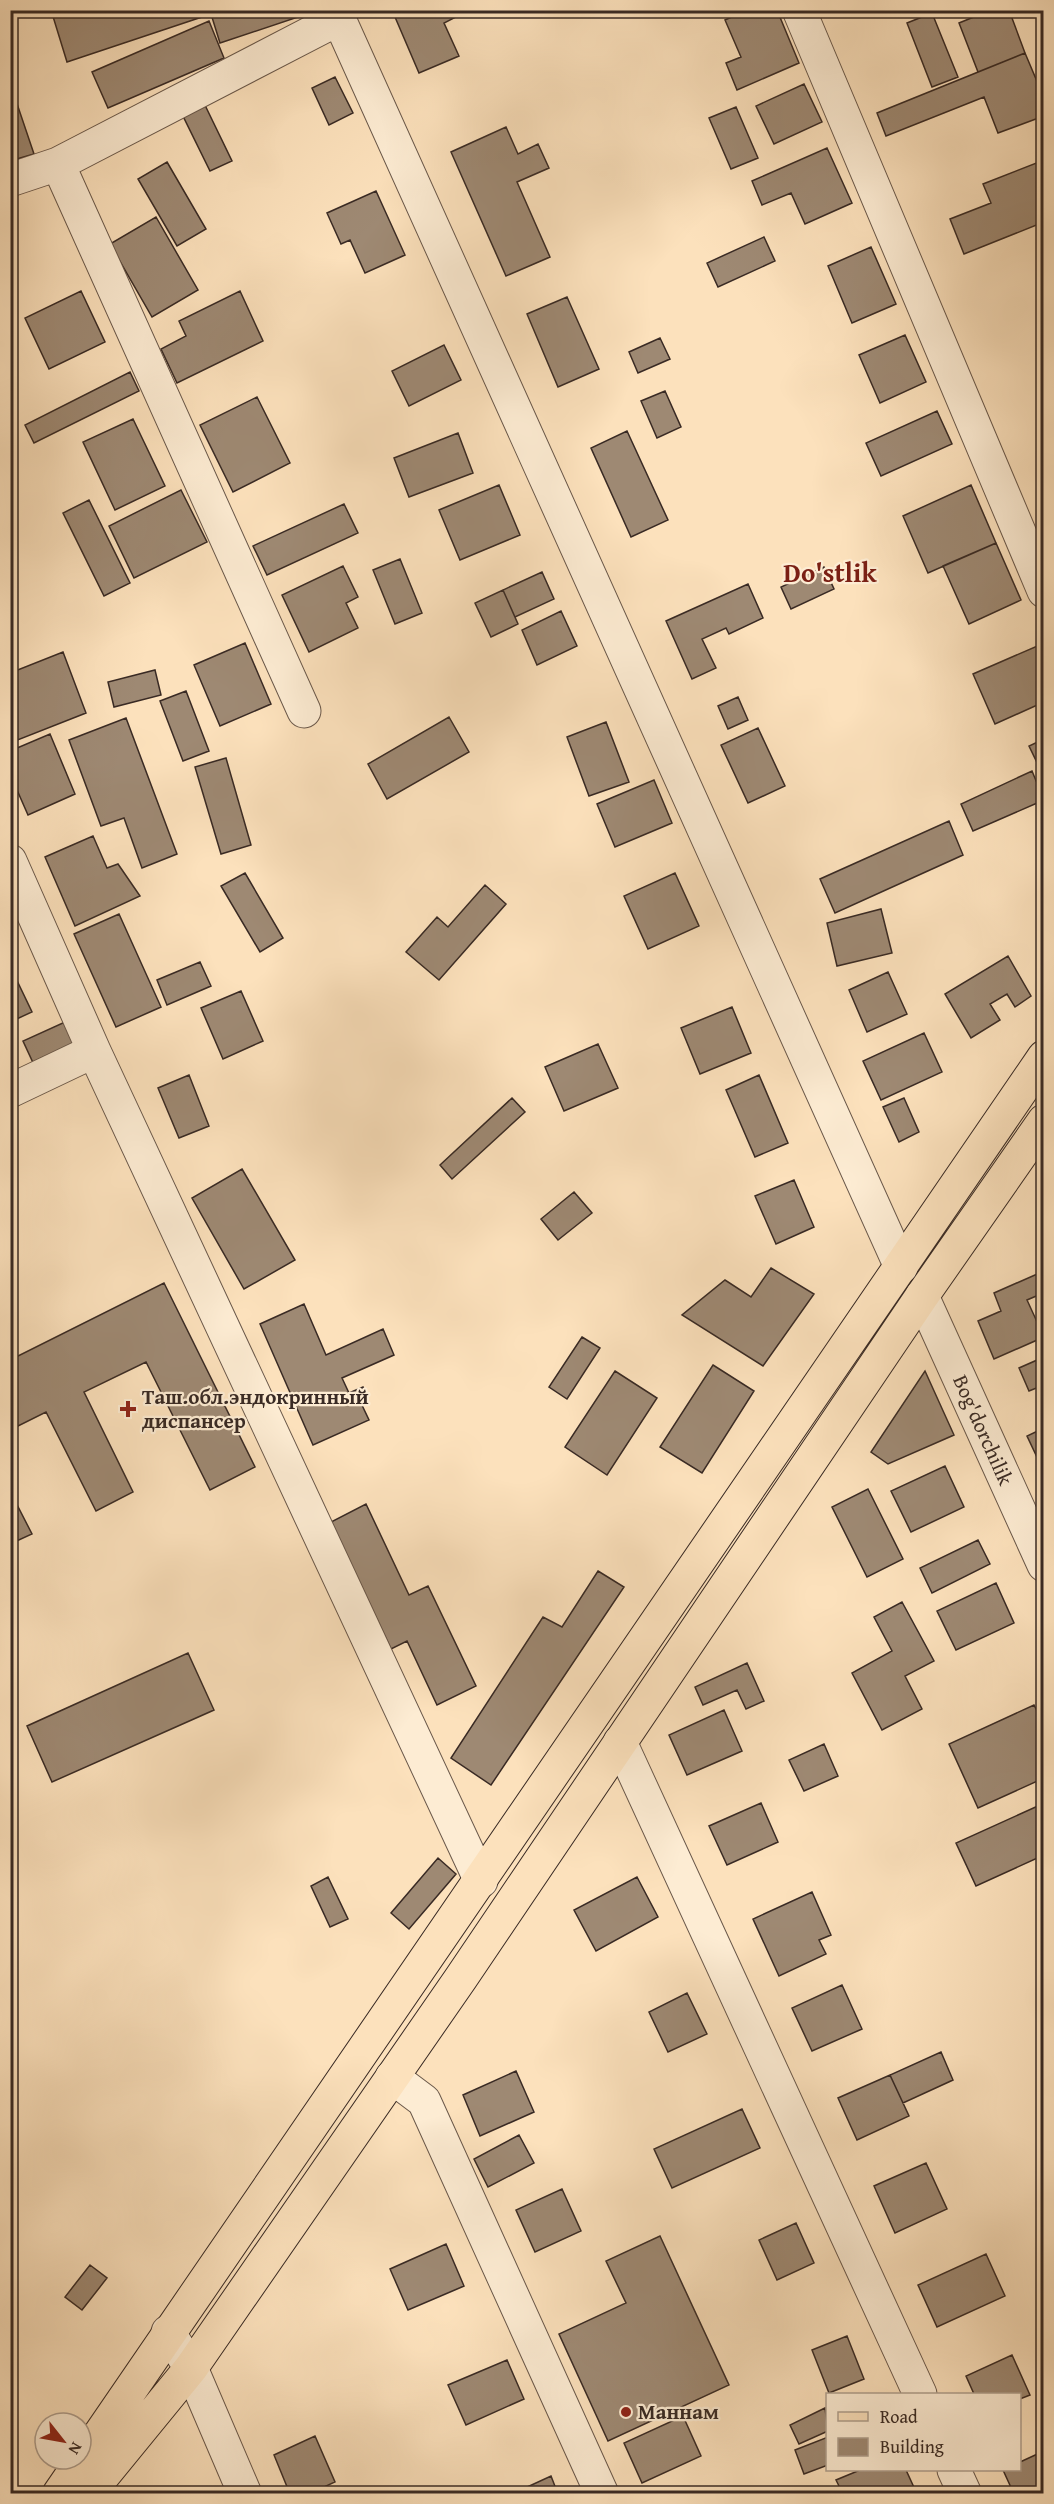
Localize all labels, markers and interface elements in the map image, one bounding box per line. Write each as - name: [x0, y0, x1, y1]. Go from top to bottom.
- district label: Do'stlik: [783, 552, 877, 592]
- street label: Bog'dorchilik: [945, 1370, 1022, 1490]
- place label: Таш.обл.эндокринный диспансер: [142, 1381, 369, 1436]
- marker: Таш.обл.эндокринный диспансер: [119, 1400, 137, 1418]
- legend: [826, 2393, 1021, 2471]
- place label: Маннам: [638, 2396, 719, 2427]
- text: Road: [880, 2403, 918, 2430]
- marker: Маннам: [619, 2405, 633, 2419]
- north arrow: [33, 2411, 93, 2471]
- text: Building: [880, 2433, 944, 2460]
- text: N: [63, 2438, 89, 2460]

